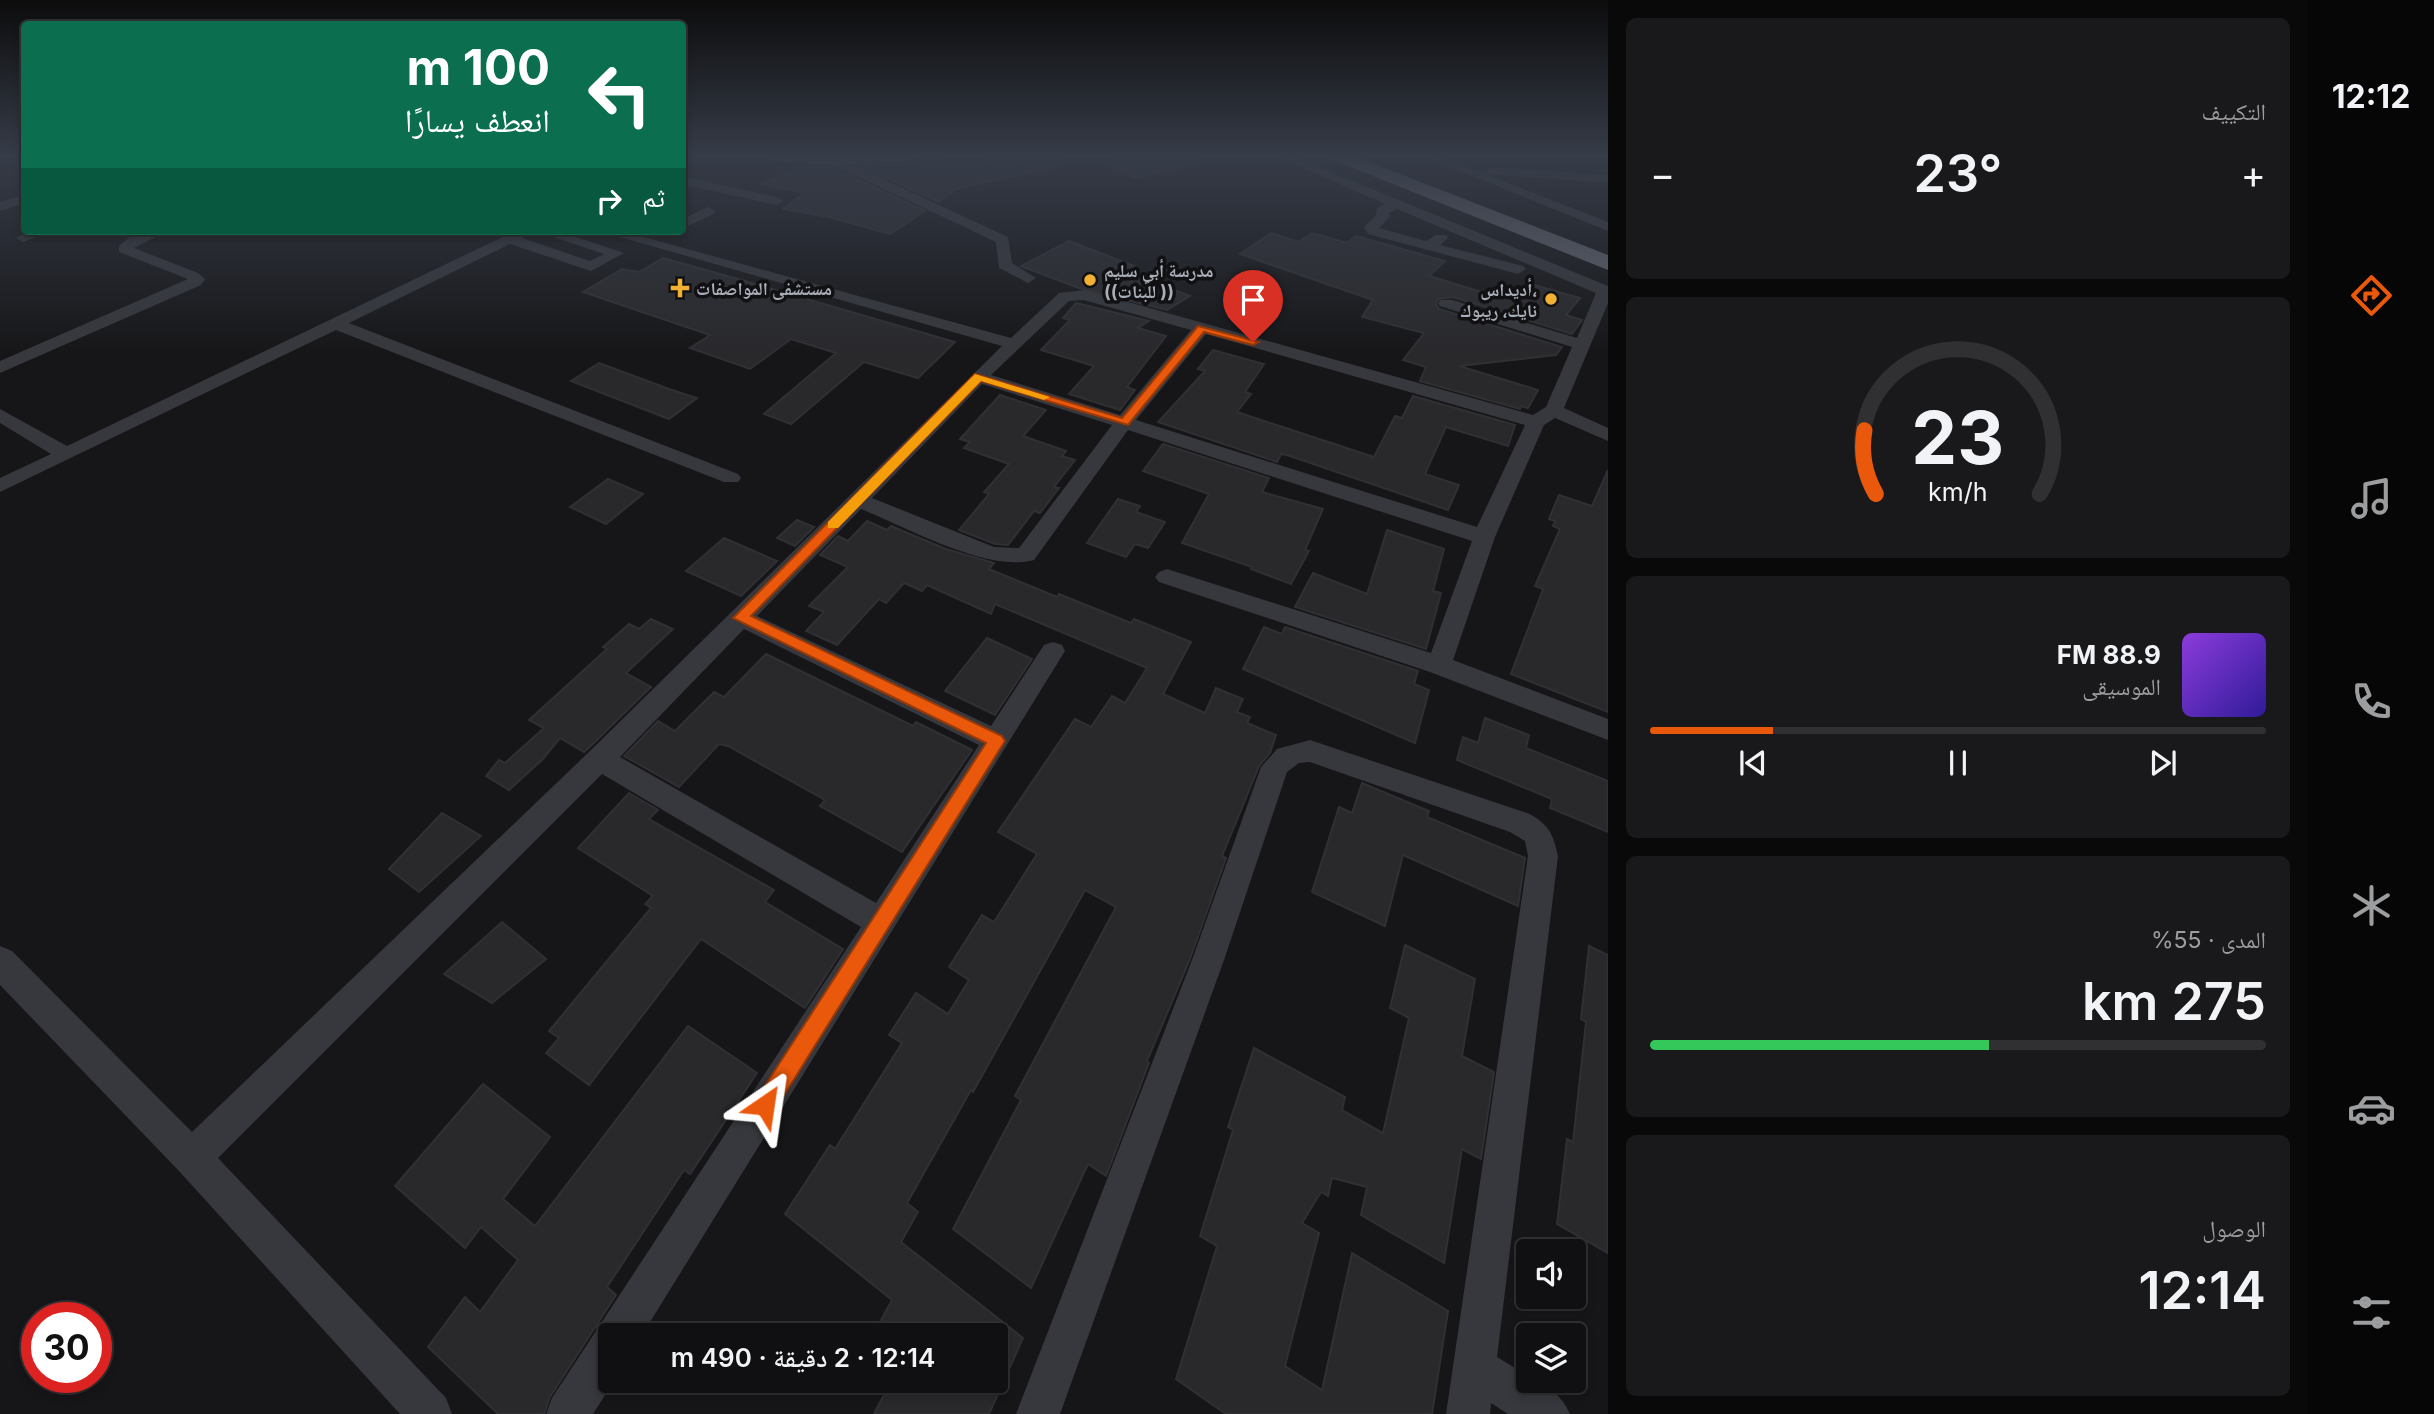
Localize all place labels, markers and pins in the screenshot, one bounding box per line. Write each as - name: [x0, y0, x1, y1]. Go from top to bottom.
- place label: مدرسة أبي سليم ((للبنات )): [1104, 259, 1214, 302]
- pin: [1223, 270, 1283, 342]
- marker: مدرسة أبي سليم ((للبنات )): [1082, 272, 1098, 288]
- marker: مستشفى المواصفات: [670, 278, 690, 298]
- place label: مستشفى المواصفات: [696, 278, 832, 300]
- place label: أديداس، نايك، ريبوك: [1460, 278, 1537, 321]
- marker: أديداس، نايك، ريبوك: [1543, 291, 1559, 307]

